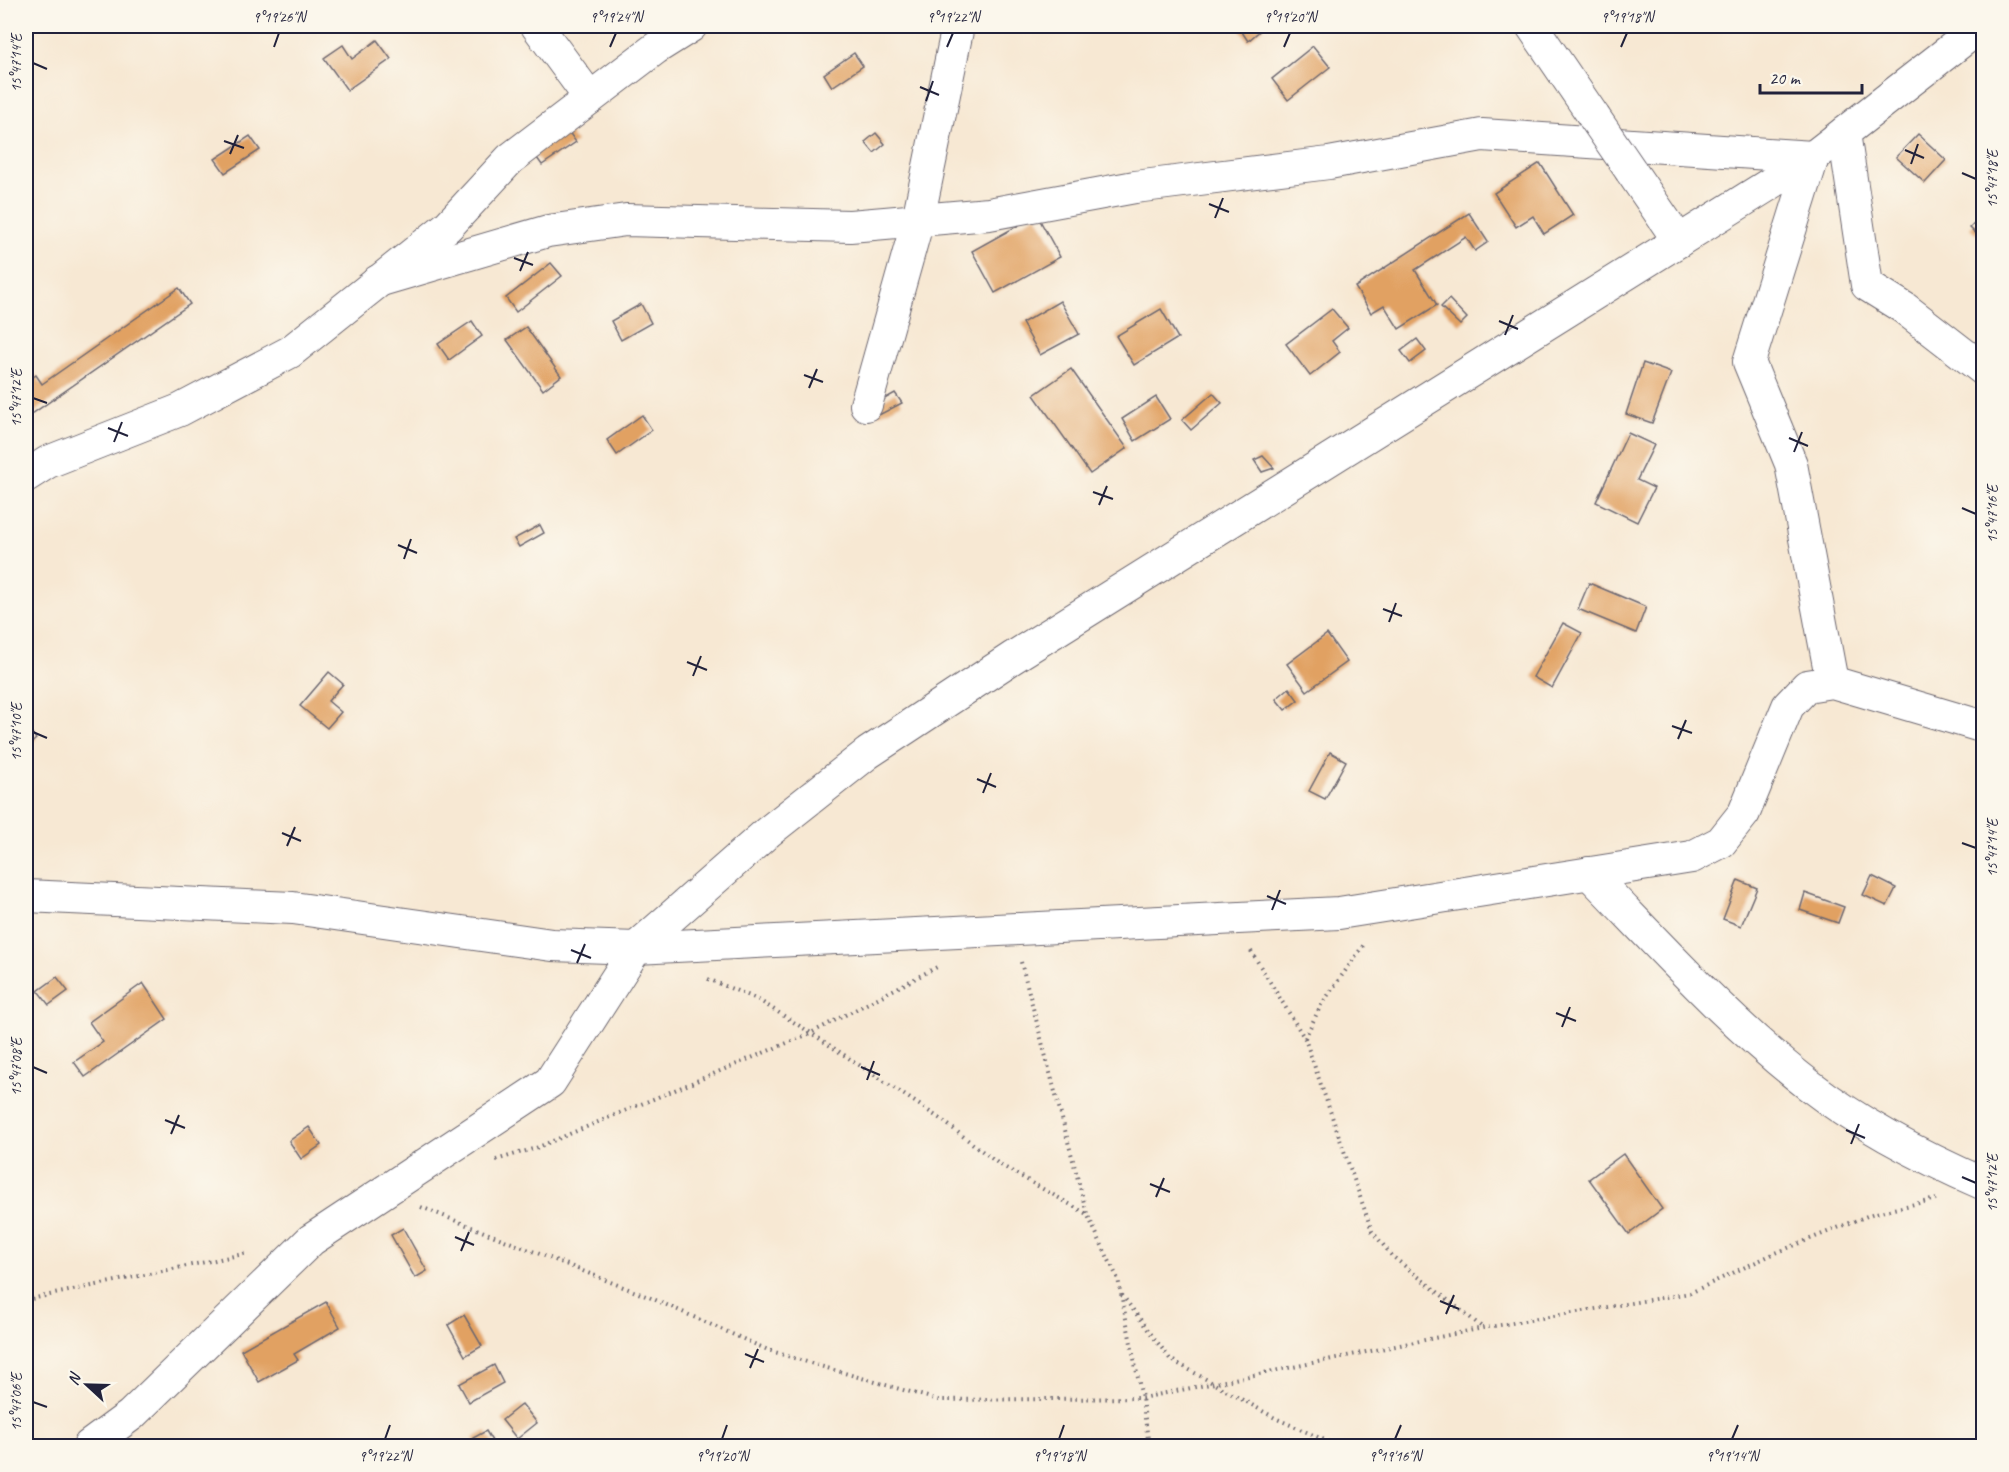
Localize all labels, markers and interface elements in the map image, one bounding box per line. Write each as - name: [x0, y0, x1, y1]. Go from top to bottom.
- text: 9°19'26"N: [253, 8, 308, 27]
- text: 9°19'24"N: [590, 8, 645, 27]
- text: 9°19'22"N: [927, 8, 982, 27]
- text: 9°19'20"N: [1264, 8, 1319, 27]
- text: 9°19'18"N: [1601, 8, 1656, 27]
- text: 15°47'14"E: [7, 32, 26, 92]
- scale bar: [1760, 57, 1862, 95]
- text: 20 m: [1769, 67, 1802, 89]
- text: 15°47'18"E: [1983, 148, 2002, 208]
- text: 15°47'12"E: [7, 367, 26, 427]
- text: 15°47'16"E: [1983, 483, 2002, 543]
- text: 15°47'10"E: [7, 701, 26, 761]
- text: 15°47'14"E: [1983, 817, 2002, 877]
- text: 15°47'08"E: [7, 1036, 26, 1096]
- text: 15°47'12"E: [1983, 1152, 2002, 1212]
- north arrow: [57, 1355, 117, 1415]
- text: N: [63, 1369, 86, 1388]
- text: 15°47'06"E: [7, 1371, 26, 1431]
- text: 9°19'22"N: [359, 1447, 414, 1466]
- text: 9°19'20"N: [696, 1447, 751, 1466]
- text: 9°19'18"N: [1033, 1447, 1088, 1466]
- text: 9°19'16"N: [1369, 1447, 1424, 1466]
- text: 9°19'14"N: [1706, 1447, 1761, 1466]

